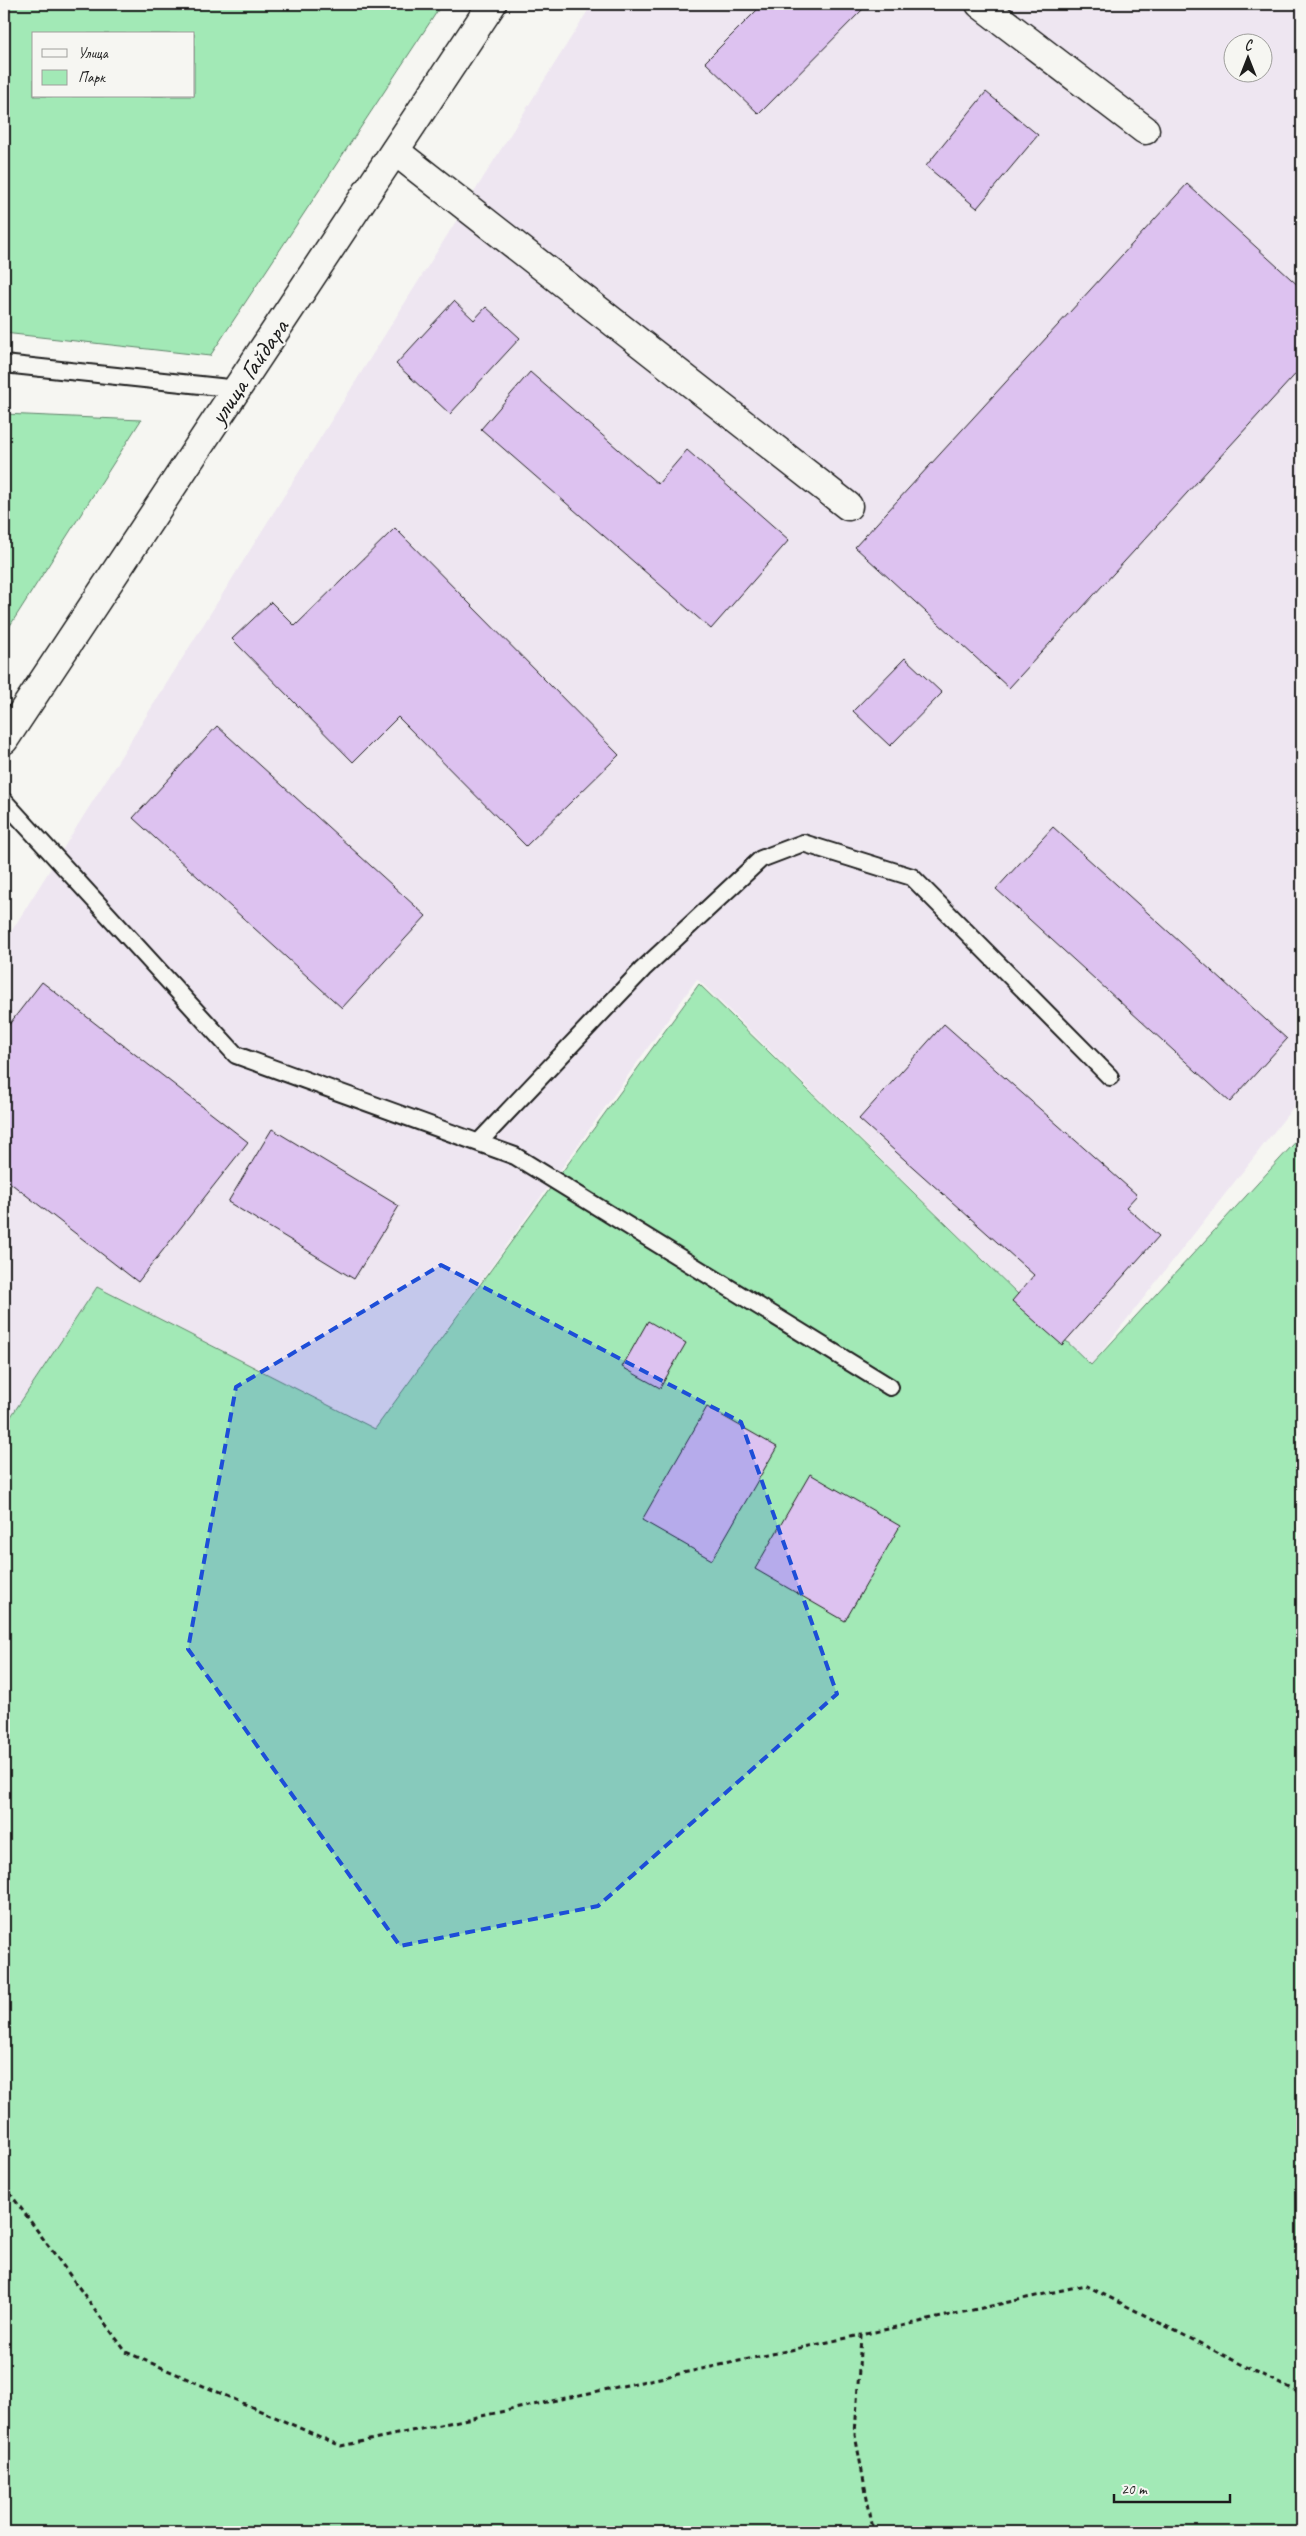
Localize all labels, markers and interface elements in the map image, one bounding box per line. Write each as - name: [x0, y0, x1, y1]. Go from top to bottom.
- legend: [32, 32, 195, 98]
- north arrow: [1224, 32, 1274, 82]
- text: С: [1245, 37, 1254, 54]
- text: Улица: [78, 44, 109, 63]
- text: Парк: [78, 68, 106, 87]
- street label: улица Гайдара: [201, 312, 297, 433]
- scale bar: [1114, 2471, 1230, 2503]
- text: 20 m: [1121, 2480, 1148, 2499]

